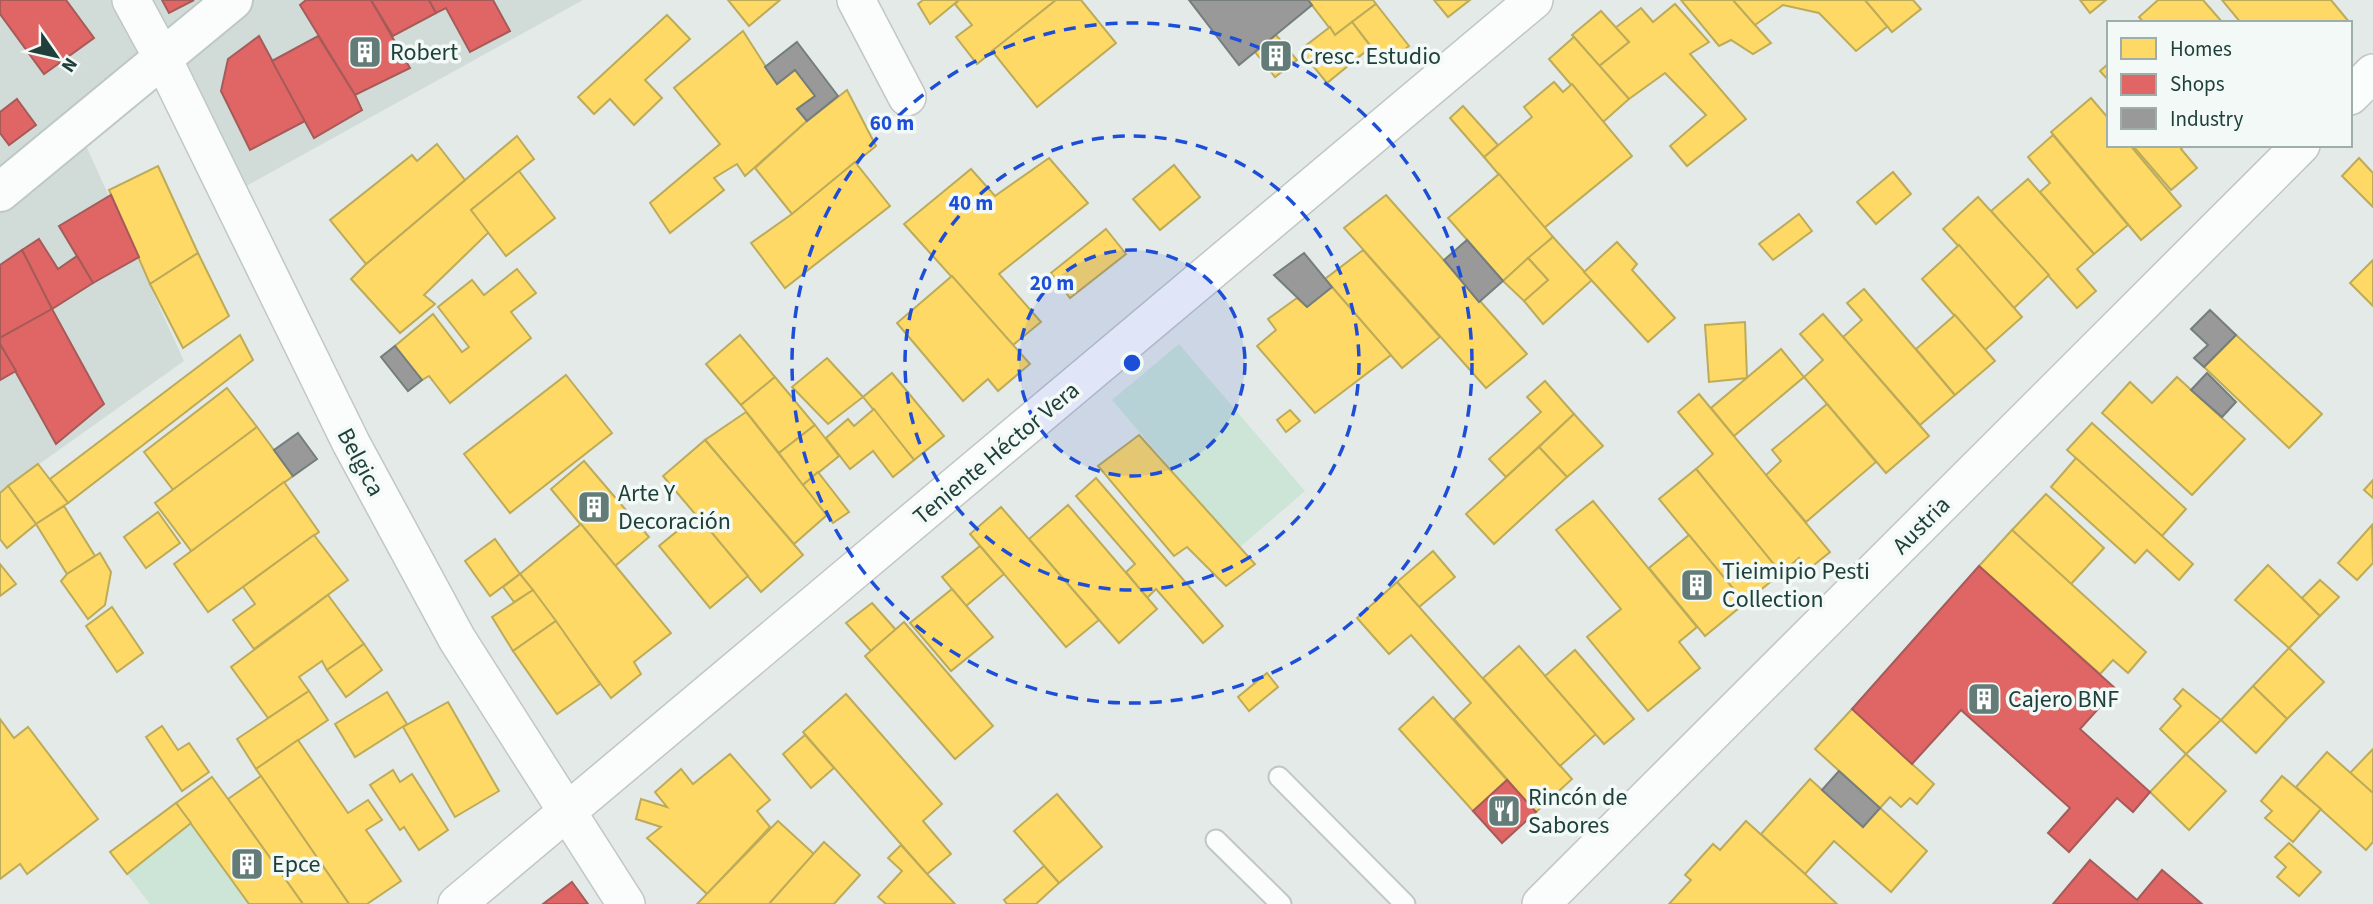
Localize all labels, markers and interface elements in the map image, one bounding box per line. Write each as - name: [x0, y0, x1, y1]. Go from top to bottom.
- north arrow: [21, 21, 91, 91]
- legend: [2107, 21, 2352, 147]
- building icon: Robert: [346, 33, 384, 71]
- text: Homes: [2170, 34, 2232, 64]
- place label: Robert: [390, 35, 458, 70]
- building icon: Cresc. Estudio: [1257, 37, 1295, 75]
- place label: Cresc. Estudio: [1300, 39, 1441, 74]
- text: N: [54, 52, 84, 77]
- text: Shops: [2170, 69, 2225, 99]
- text: Industry: [2170, 104, 2243, 134]
- text: 60 m: [870, 108, 914, 138]
- text: 40 m: [949, 188, 993, 218]
- text: 20 m: [1030, 268, 1074, 298]
- centre of rings: [1120, 351, 1144, 375]
- street label: Teniente Héctor Vera: [906, 373, 1087, 534]
- street label: Belgica: [328, 422, 393, 503]
- place label: Arte Y Decoración: [618, 476, 731, 539]
- building icon: Arte Y Decoración: [575, 488, 613, 526]
- street label: Austria: [1884, 488, 1958, 562]
- place label: Tieimipio Pesti Collection: [1722, 554, 1870, 617]
- building icon: Tieimipio Pesti Collection: [1678, 566, 1716, 604]
- building icon: Cajero BNF: [1965, 680, 2003, 718]
- place label: Cajero BNF: [2008, 682, 2119, 717]
- place label: Rincón de Sabores: [1528, 780, 1627, 843]
- restaurant icon: Rincón de Sabores: [1485, 792, 1523, 830]
- building icon: Epce: [228, 845, 266, 883]
- place label: Epce: [272, 847, 320, 882]

